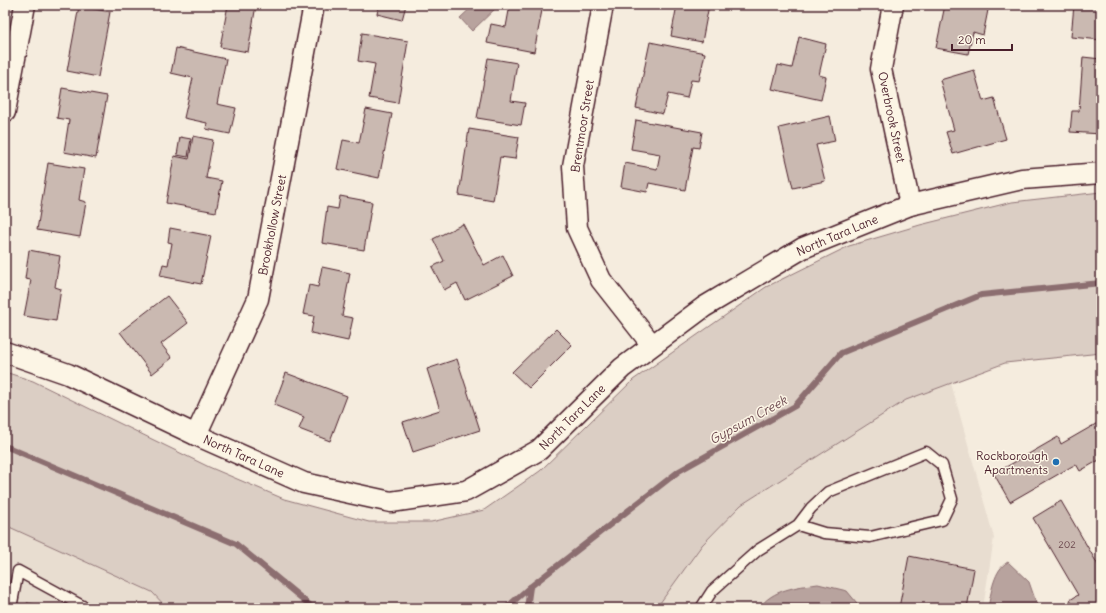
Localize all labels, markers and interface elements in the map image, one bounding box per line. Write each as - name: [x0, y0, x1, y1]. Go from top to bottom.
- scale bar: [952, 26, 1012, 52]
- text: 20 m: [958, 32, 986, 47]
- street label: Overbrook Street: [875, 70, 909, 164]
- street label: Brentmoor Street: [567, 79, 597, 173]
- street label: Brookhollow Street: [255, 173, 289, 277]
- street label: North Tara Lane: [794, 211, 880, 259]
- street label: North Tara Lane: [536, 381, 608, 453]
- water label: Gypsum Creek: [706, 391, 791, 448]
- street label: North Tara Lane: [201, 431, 287, 481]
- place label: Rockborough Apartments: [976, 448, 1048, 477]
- marker: Rockborough Apartments: [1051, 457, 1061, 467]
- house number: 202: [1058, 538, 1076, 551]

